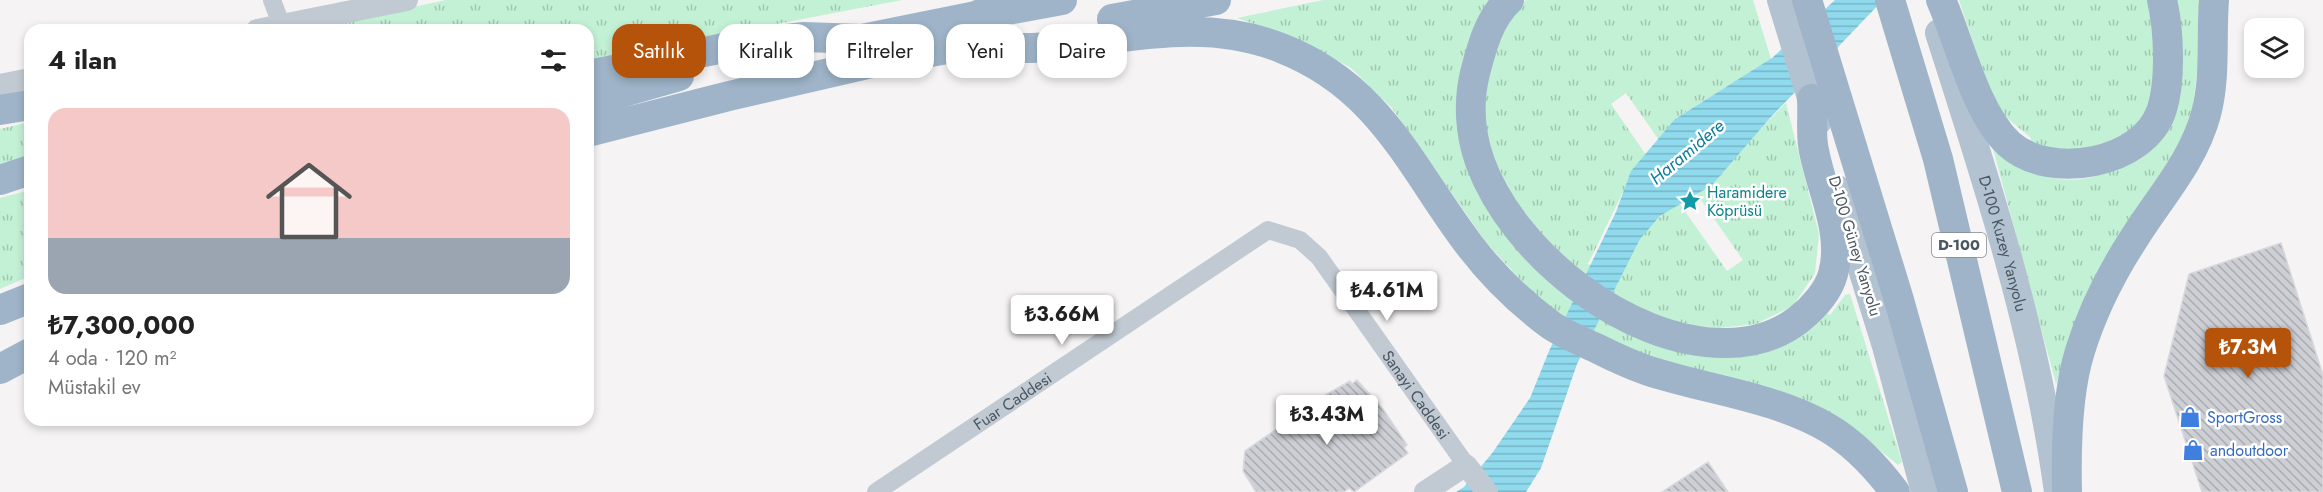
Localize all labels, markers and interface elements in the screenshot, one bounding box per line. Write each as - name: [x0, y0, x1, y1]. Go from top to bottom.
- map controls: [2244, 18, 2304, 78]
- button: layers: [2244, 18, 2304, 78]
- chip: Satılık: [612, 24, 706, 78]
- chip: Kiralık: [718, 24, 814, 78]
- chip: Filtreler: [826, 24, 934, 78]
- chip: Yeni: [946, 24, 1025, 78]
- chip: Daire: [1037, 24, 1127, 78]
- text: 4 ilan: [48, 41, 117, 79]
- icon: filters: [537, 44, 570, 77]
- water label: Haramidere: [1644, 113, 1730, 191]
- icon: home: [255, 147, 363, 255]
- street label: D-100 Kuzey Yanyolu: [1973, 172, 2033, 314]
- street label: D-100 Güney Yanyolu: [1823, 173, 1887, 319]
- place label: Haramidere Köprüsü: [1707, 181, 1787, 222]
- place icon: Haramidere Köprüsü: [1678, 189, 1702, 213]
- road number: D-100: [1932, 233, 1986, 257]
- pin: ₺4.61M: [1338, 271, 1436, 322]
- text: ₺4.61M: [1350, 276, 1424, 305]
- pin: ₺3.66M: [1013, 295, 1111, 346]
- text: ₺3.66M: [1025, 300, 1099, 329]
- text: ₺7,300,000: [48, 306, 195, 344]
- pin: ₺7.3M: [2206, 328, 2290, 379]
- text: ₺7.3M: [2219, 333, 2277, 362]
- text: 4 oda · 120 m²: [48, 344, 177, 373]
- street label: Sanayi Caddesi: [1377, 345, 1456, 444]
- street label: Fuar Caddesi: [969, 366, 1056, 435]
- text: Müstakil ev: [48, 373, 141, 402]
- pin: ₺3.43M: [1278, 395, 1376, 446]
- text: ₺3.43M: [1290, 400, 1364, 429]
- shop icon: SportGross: [2178, 405, 2202, 429]
- place label: SportGross: [2207, 406, 2282, 429]
- shop icon: andoutdoor: [2181, 438, 2205, 462]
- place label: andoutdoor: [2210, 439, 2289, 462]

